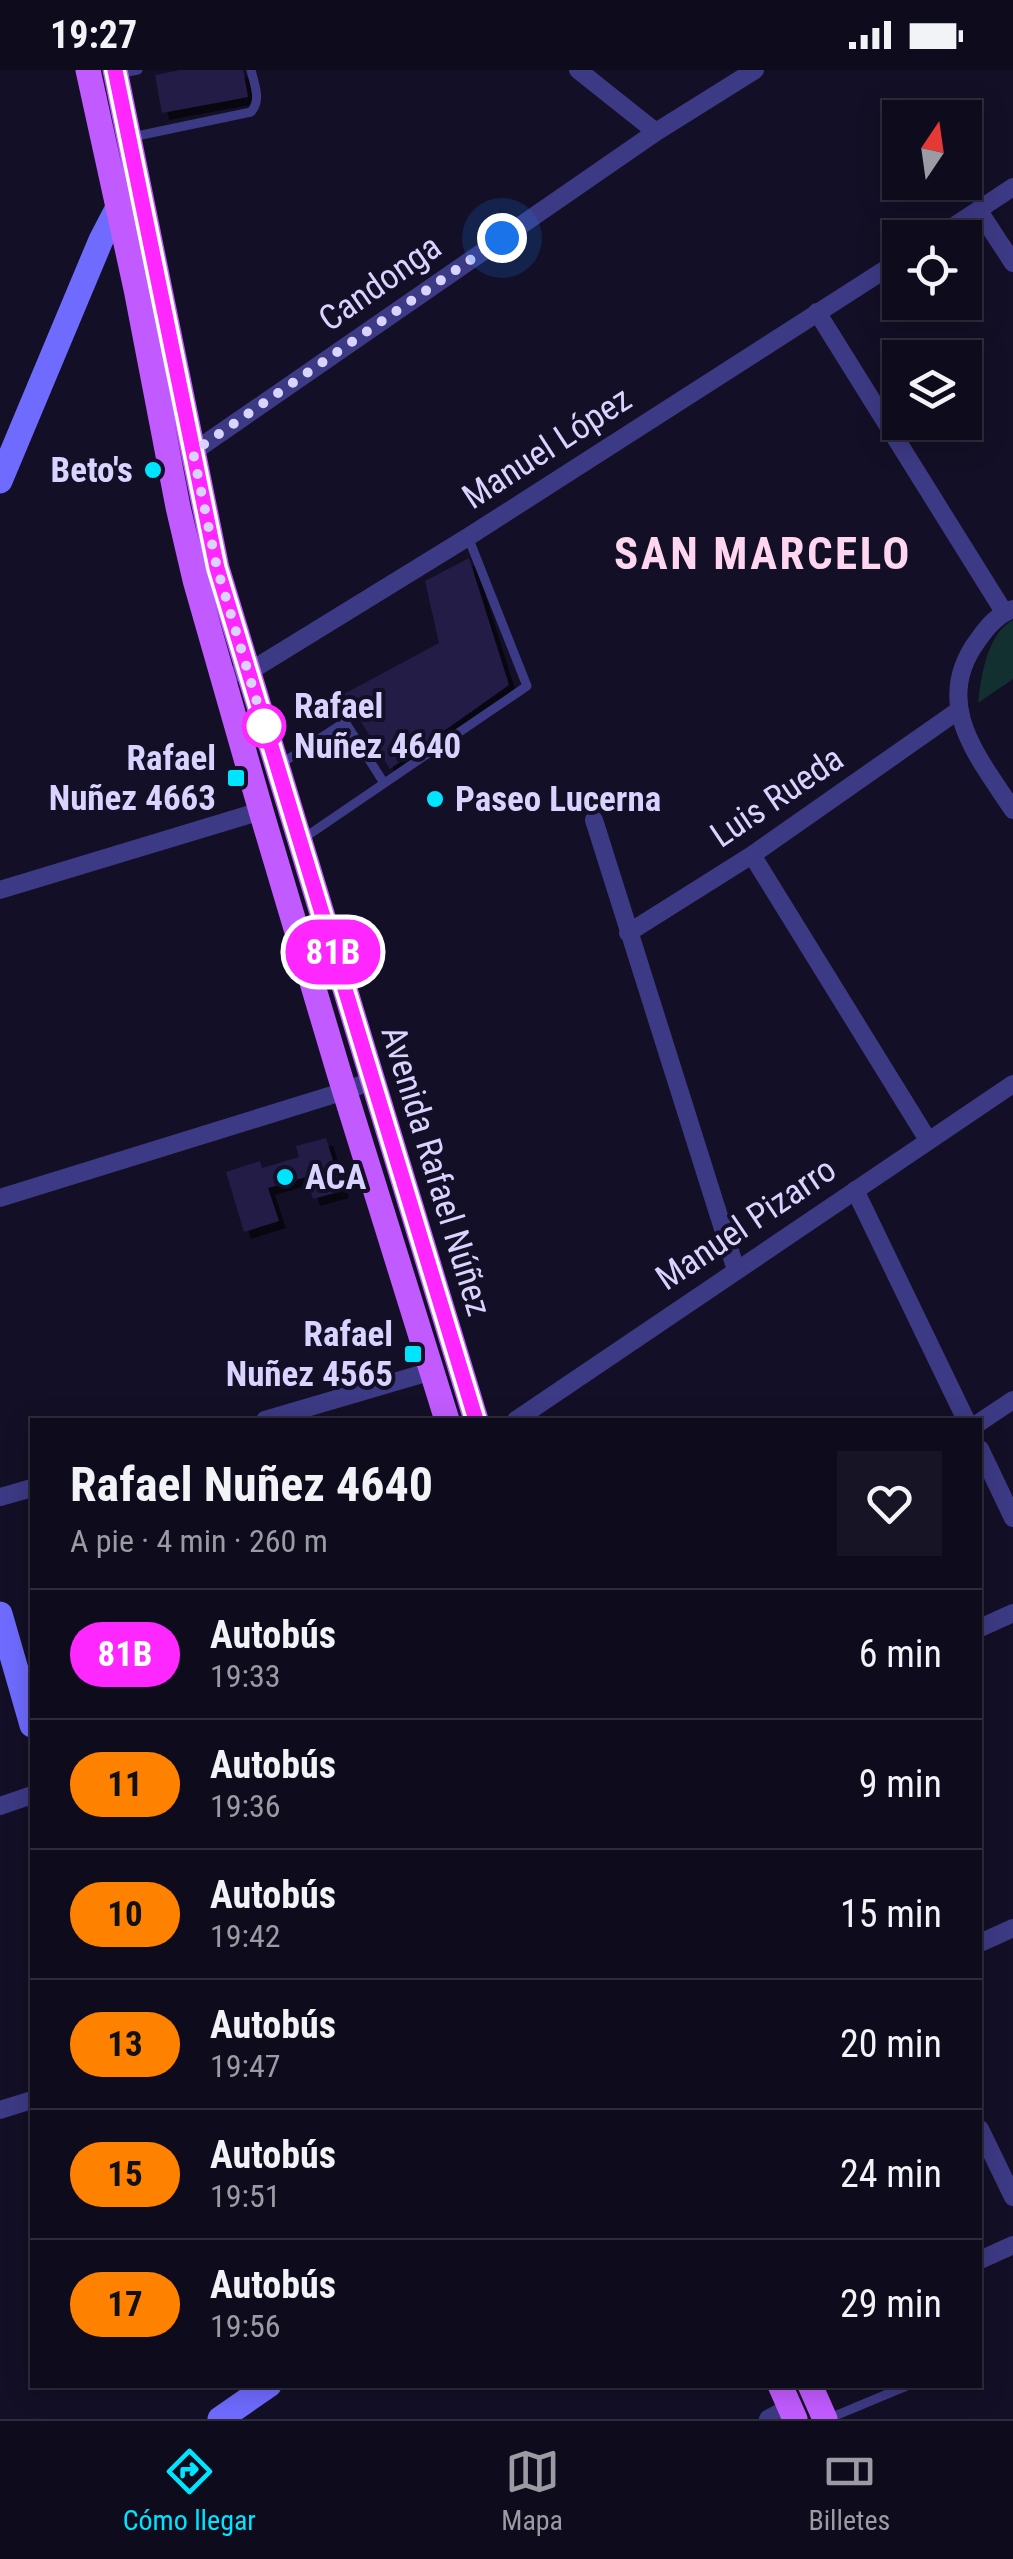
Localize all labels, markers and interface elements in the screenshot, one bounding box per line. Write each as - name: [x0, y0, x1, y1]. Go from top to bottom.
- text: 19:27: [50, 13, 137, 57]
- north arrow: [882, 100, 982, 200]
- map controls: [882, 100, 982, 440]
- your location: [477, 213, 527, 263]
- button: locate: [882, 220, 982, 320]
- street label: Candonga: [311, 226, 449, 340]
- button: layers: [882, 340, 982, 440]
- street label: Manuel López: [455, 378, 639, 518]
- place label: Beto's: [51, 450, 133, 491]
- marker: Beto's: [142, 459, 164, 481]
- district label: SAN MARCELO: [614, 527, 912, 580]
- place label: Rafael Nuñez 4640: [294, 686, 461, 767]
- marker: Rafael Nuñez 4640: [243, 705, 285, 747]
- place label: Rafael Nuñez 4663: [49, 738, 216, 819]
- street label: Luis Rueda: [703, 738, 851, 856]
- marker: Rafael Nuñez 4663: [225, 767, 247, 789]
- place label: Paseo Lucerna: [455, 779, 661, 820]
- marker: Paseo Lucerna: [424, 788, 446, 810]
- line badge: 81B: [276, 920, 390, 984]
- text: 81B: [305, 932, 361, 973]
- street label: Avenida Rafael Núñez: [372, 1021, 500, 1321]
- street label: Manuel Pizarro: [648, 1149, 844, 1299]
- place label: ACA: [305, 1157, 366, 1198]
- marker: ACA: [274, 1166, 296, 1188]
- place label: Rafael Nuñez 4565: [226, 1314, 393, 1395]
- marker: Rafael Nuñez 4565: [402, 1343, 424, 1365]
- button: heart: [837, 1451, 942, 1556]
- text: Rafael Nuñez 4640: [70, 1456, 433, 1513]
- text: A pie · 4 min · 260 m: [70, 1522, 328, 1560]
- text: Autobús: [210, 1613, 336, 1657]
- text: 6 min: [859, 1632, 942, 1676]
- text: 81B: [97, 1634, 153, 1675]
- text: 19:33: [210, 1657, 281, 1695]
- text: Autobús: [210, 1743, 336, 1787]
- text: 9 min: [859, 1762, 942, 1806]
- text: 11: [107, 1764, 143, 1805]
- text: 19:36: [210, 1787, 281, 1825]
- text: Autobús: [210, 1873, 336, 1917]
- text: 15 min: [840, 1892, 942, 1936]
- text: 10: [107, 1894, 143, 1935]
- text: 19:42: [210, 1917, 281, 1955]
- text: Autobús: [210, 2003, 336, 2047]
- text: 20 min: [840, 2022, 942, 2066]
- text: 13: [107, 2024, 143, 2065]
- text: 19:47: [210, 2047, 281, 2085]
- text: Autobús: [210, 2133, 336, 2177]
- text: 24 min: [840, 2152, 942, 2196]
- text: 15: [107, 2154, 143, 2195]
- text: 19:51: [210, 2177, 281, 2215]
- text: Autobús: [210, 2263, 336, 2307]
- text: 29 min: [840, 2282, 942, 2326]
- text: 17: [107, 2284, 143, 2325]
- text: 19:56: [210, 2307, 281, 2345]
- tab: Cómo llegar: [123, 2444, 256, 2537]
- tab: Mapa: [501, 2444, 563, 2537]
- tab: Billetes: [808, 2444, 890, 2537]

